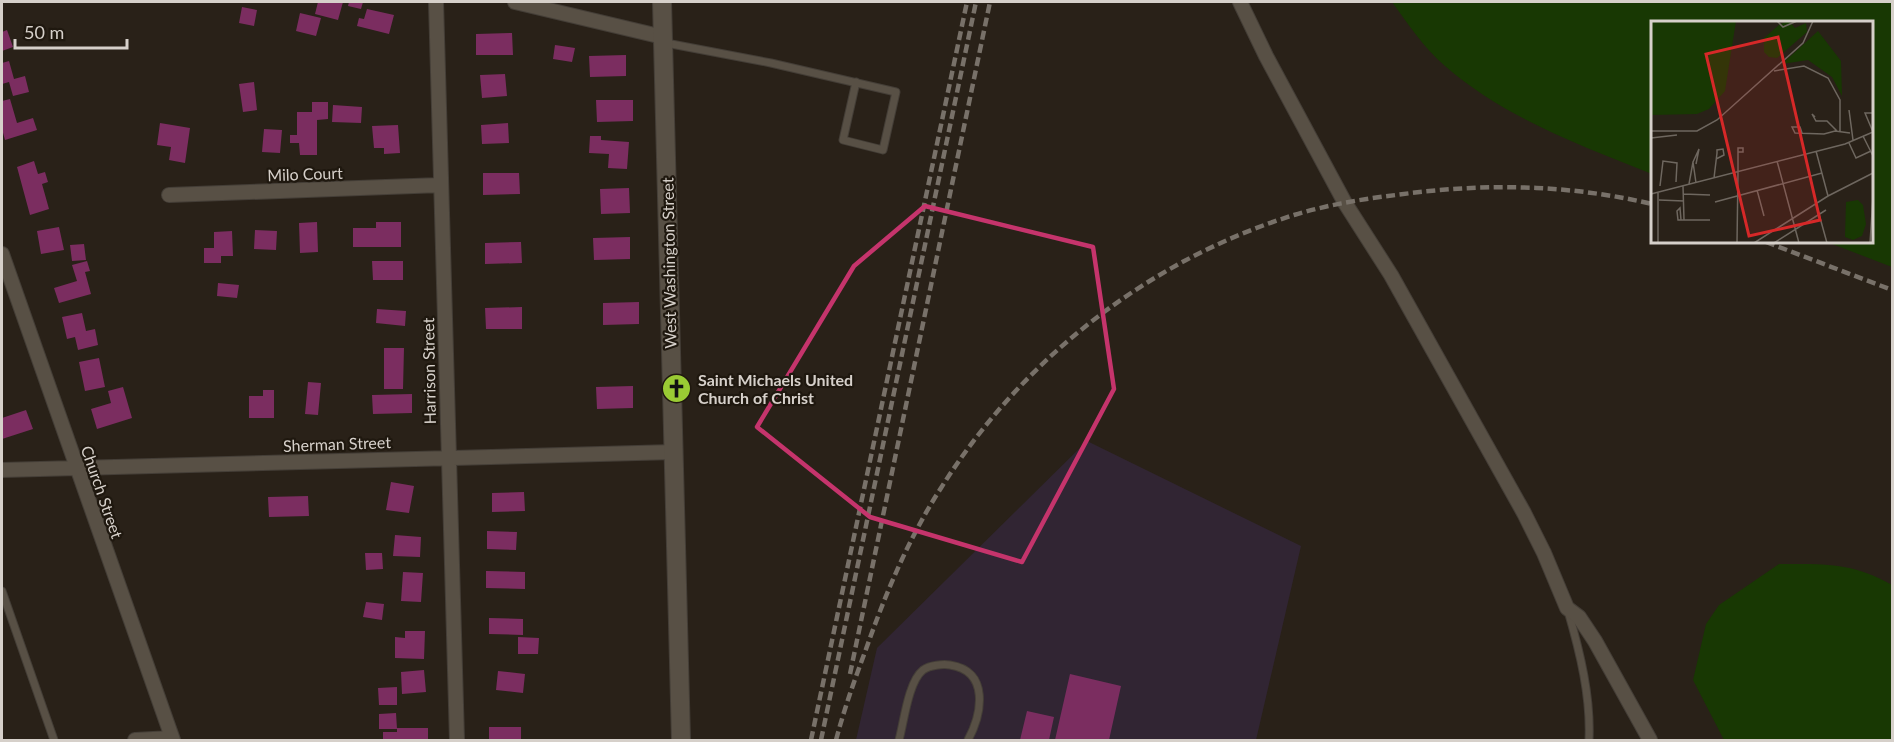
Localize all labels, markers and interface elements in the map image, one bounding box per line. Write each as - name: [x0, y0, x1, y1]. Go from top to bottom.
- scale bar: [15, 12, 128, 50]
- text: 50 m: [24, 21, 64, 43]
- inset map: [1651, 21, 1873, 243]
- street label: Milo Court: [267, 163, 343, 184]
- street label: West Washington Street: [658, 177, 679, 349]
- street label: Harrison Street: [418, 317, 439, 424]
- place label: Saint Michaels United Church of Christ: [698, 370, 853, 407]
- church icon: Saint Michaels United Church of Christ: [661, 373, 693, 405]
- street label: Sherman Street: [283, 432, 392, 455]
- street label: Church Street: [78, 443, 127, 541]

